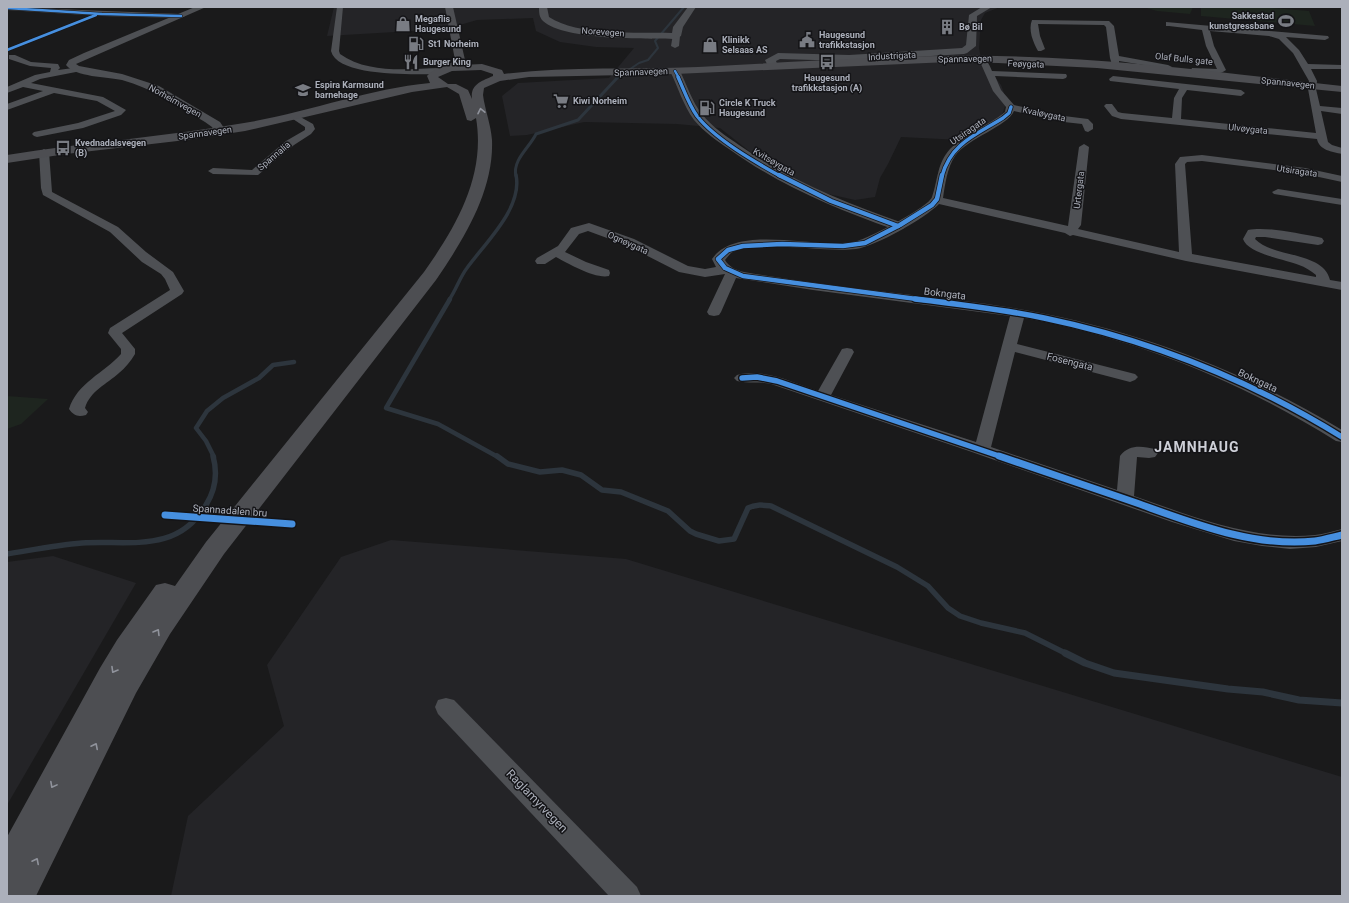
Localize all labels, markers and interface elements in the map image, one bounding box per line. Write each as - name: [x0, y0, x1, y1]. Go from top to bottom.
- place label: Sakkestad kunstgressbane: [1209, 11, 1274, 31]
- sports icon: Sakkestad kunstgressbane: [1277, 12, 1295, 30]
- place label: Megaflis Haugesund: [415, 14, 461, 34]
- shop icon: Megaflis Haugesund: [394, 15, 412, 33]
- building icon: Bø Bil: [938, 18, 956, 36]
- place label: Bø Bil: [959, 22, 983, 32]
- street label: Norevegen: [581, 26, 625, 38]
- place label: Haugesund trafikkstasjon: [819, 30, 875, 50]
- public building icon: Haugesund trafikkstasjon: [798, 31, 816, 49]
- fuel station icon: St1 Norheim: [407, 35, 425, 53]
- place label: Klinikk Selsaas AS: [722, 35, 768, 55]
- shop icon: Klinikk Selsaas AS: [701, 36, 719, 54]
- place label: St1 Norheim: [428, 39, 479, 49]
- street label: Industrigata: [868, 50, 916, 62]
- street label: Olaf Bulls gate: [1155, 51, 1214, 67]
- restaurant icon: Burger King: [402, 53, 420, 71]
- bus stop icon: Haugesund trafikkstasjon (A): [818, 53, 836, 71]
- street label: Spannavegen: [938, 54, 992, 64]
- place label: Burger King: [423, 57, 471, 67]
- street label: Feøygata: [1007, 58, 1045, 70]
- street label: Spannavegen: [614, 66, 668, 78]
- place label: Haugesund trafikkstasjon (A): [792, 73, 862, 94]
- street label: Spannavegen: [1261, 75, 1315, 91]
- place label: Espira Karmsund barnehage: [315, 80, 384, 100]
- school or university icon: Espira Karmsund barnehage: [294, 81, 312, 99]
- street label: Norheimvegen: [147, 82, 203, 120]
- supermarket icon: Kiwi Norheim: [552, 92, 570, 110]
- place label: Kiwi Norheim: [573, 96, 627, 106]
- place label: Circle K Truck Haugesund: [719, 98, 776, 118]
- fuel station icon: Circle K Truck Haugesund: [698, 99, 716, 117]
- street label: Kvaløygata: [1021, 105, 1067, 123]
- one-way arrow: [477, 108, 485, 115]
- street label: Utsiragata: [948, 115, 988, 147]
- street label: Ulvøygata: [1228, 122, 1268, 136]
- street label: Spannavegen: [178, 124, 232, 142]
- place label: Kvednadalsvegen (B): [75, 138, 146, 159]
- bus stop icon: Kvednadalsvegen (B): [54, 139, 72, 157]
- street label: Spannalia: [256, 139, 292, 172]
- street label: Kvitsøygata: [751, 146, 797, 178]
- street label: Utsiragata: [1276, 163, 1318, 179]
- street label: Urtergata: [1072, 171, 1086, 209]
- street label: Ognøygata: [606, 230, 650, 256]
- street label: Bokngata: [923, 285, 967, 302]
- street label: Fosengata: [1046, 350, 1094, 372]
- street label: Bokngata: [1236, 367, 1279, 394]
- district label: JAMNHAUG: [1154, 439, 1240, 455]
- street label: Spannadalen bru: [192, 502, 268, 519]
- one-way arrow: [153, 629, 160, 636]
- one-way arrow: [111, 666, 118, 673]
- one-way arrow: [90, 742, 98, 750]
- street label: Raglamyrvegen: [503, 767, 571, 835]
- one-way arrow: [50, 780, 57, 788]
- one-way arrow: [31, 858, 38, 866]

